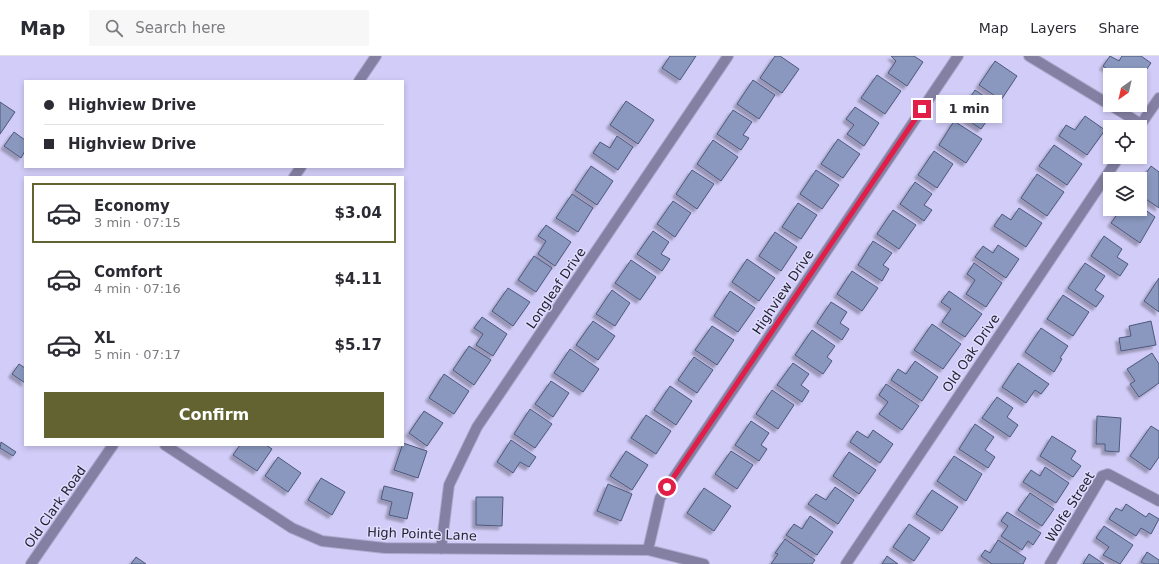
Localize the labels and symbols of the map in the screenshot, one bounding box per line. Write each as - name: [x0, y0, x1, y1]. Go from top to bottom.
- north arrow: [1103, 68, 1147, 112]
- callout: 1 min: [936, 95, 1002, 123]
- route end: [913, 100, 931, 118]
- street label: Longleaf Drive: [523, 245, 589, 331]
- street label: Highview Drive: [749, 247, 817, 337]
- street label: Old Oak Drive: [939, 311, 1003, 395]
- street label: Old Clark Road: [21, 463, 89, 551]
- street label: Wolfe Street: [1042, 469, 1098, 545]
- route start: [658, 478, 676, 496]
- street label: High Pointe Lane: [367, 525, 477, 543]

